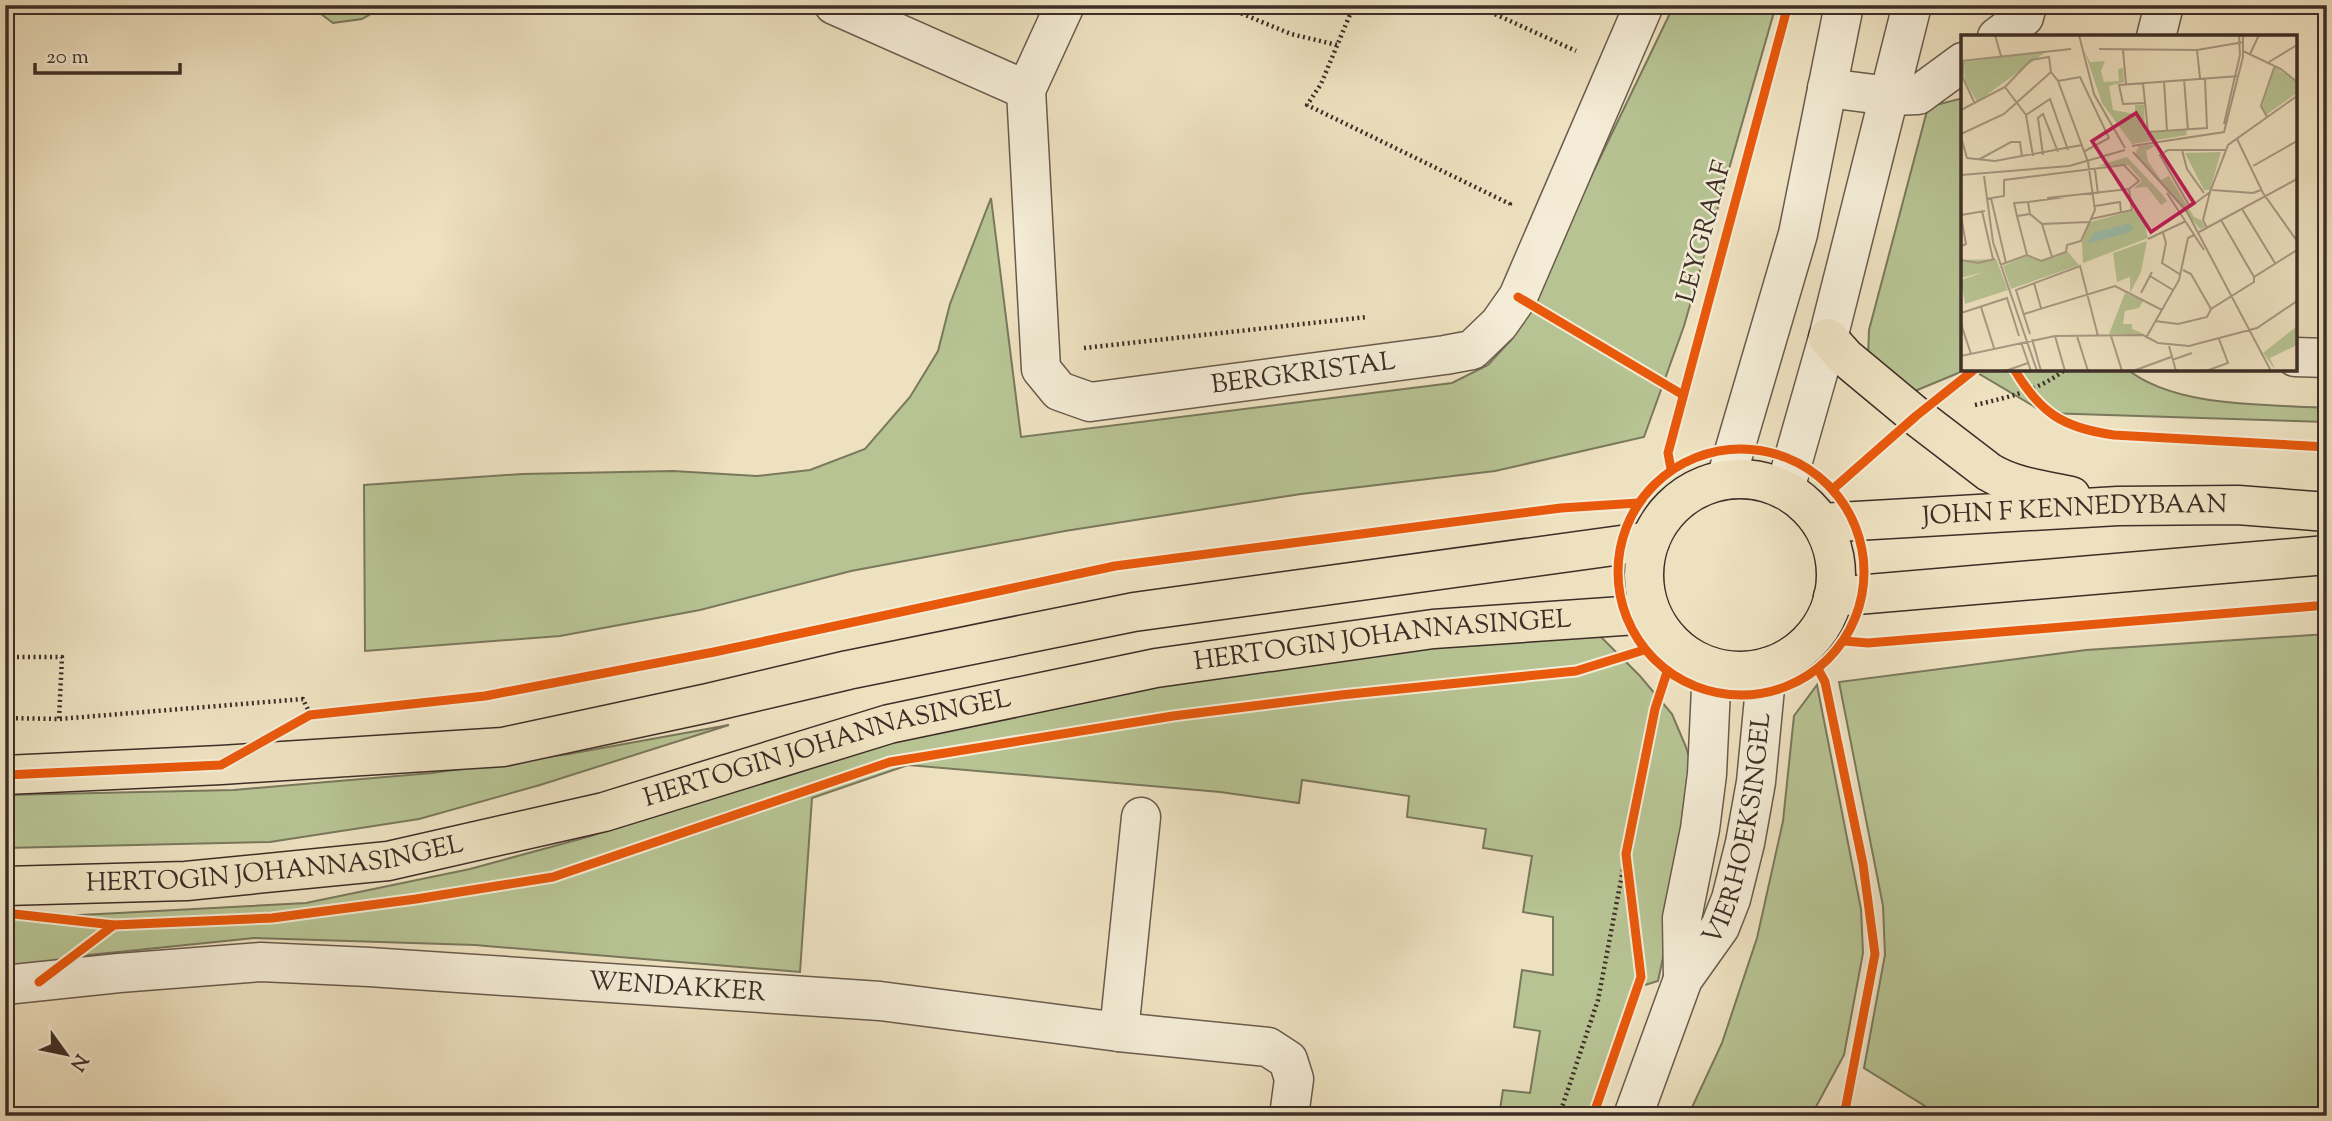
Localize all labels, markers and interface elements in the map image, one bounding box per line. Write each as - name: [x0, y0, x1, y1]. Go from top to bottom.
- scale bar: [35, 32, 180, 76]
- inset map: [1961, 35, 2297, 371]
- text: 20 m: [46, 43, 89, 73]
- street label: LEYGRAAF: [1668, 157, 1742, 307]
- street label: BERGKRISTAL: [1209, 343, 1398, 404]
- street label: JOHN F KENNEDYBAAN: [1919, 487, 2227, 536]
- street label: HERTOGIN JOHANNASINGEL: [1191, 601, 1573, 681]
- street label: HERTOGIN JOHANNASINGEL: [639, 680, 1015, 817]
- street label: VIERHOEKSINGEL: [1694, 711, 1781, 953]
- street label: HERTOGIN JOHANNASINGEL: [85, 826, 467, 902]
- street label: WENDAKKER: [587, 963, 767, 1012]
- north arrow: [32, 1020, 102, 1090]
- text: N: [63, 1048, 94, 1076]

